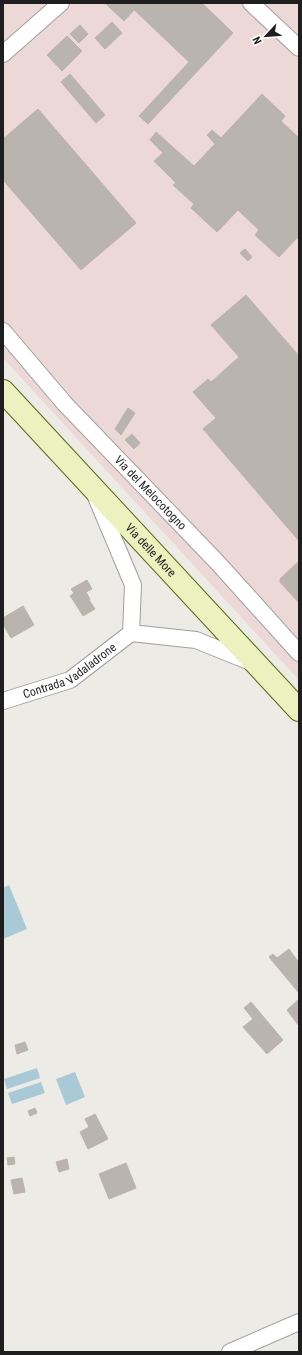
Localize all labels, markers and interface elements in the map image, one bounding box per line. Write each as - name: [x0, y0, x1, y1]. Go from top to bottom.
- north arrow: [246, 16, 286, 56]
- text: N: [250, 34, 265, 46]
- street label: Via del Melocotogno: [112, 453, 189, 533]
- street label: Via delle More: [122, 520, 179, 580]
- street label: Contrada Vadaladrone: [21, 640, 119, 701]

